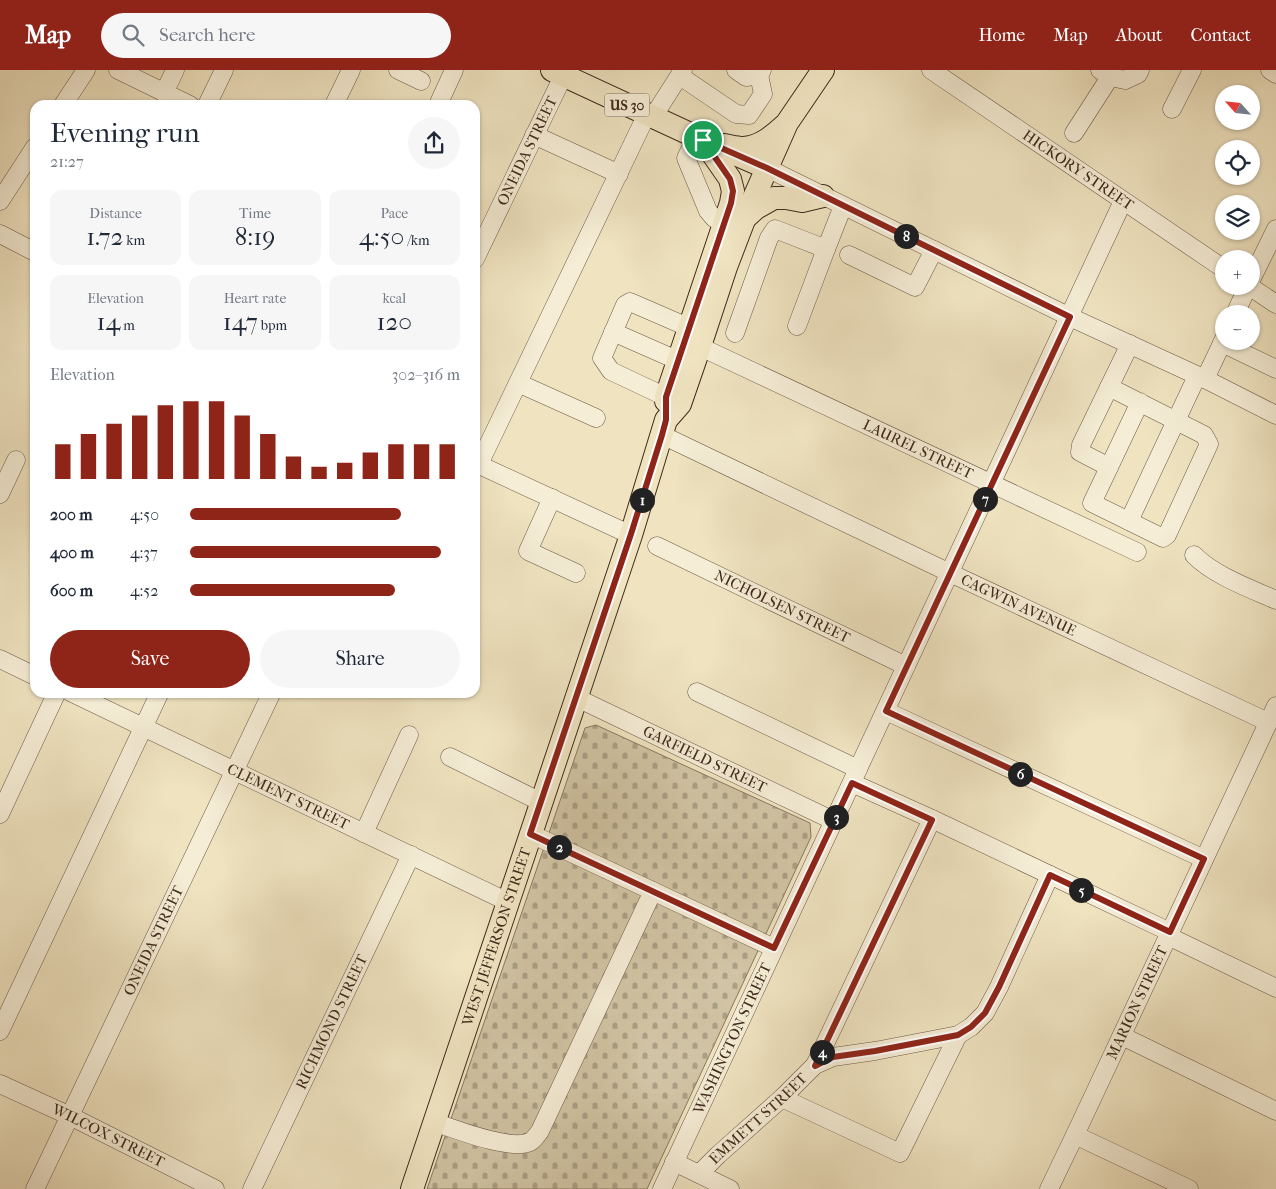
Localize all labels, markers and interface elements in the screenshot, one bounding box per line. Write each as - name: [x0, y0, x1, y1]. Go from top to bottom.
- search box: [101, 13, 451, 58]
- text: Map: [25, 21, 71, 49]
- icon: search: [119, 21, 147, 49]
- text: Search here: [159, 24, 255, 46]
- text: Home: [978, 25, 1025, 46]
- text: Map: [1053, 25, 1088, 46]
- text: About: [1116, 25, 1162, 46]
- text: Contact: [1190, 25, 1251, 46]
- north arrow: [1215, 85, 1260, 130]
- map controls: [1215, 85, 1260, 350]
- street label: ONEIDA STREET: [493, 92, 561, 209]
- road number: US 30: [604, 94, 650, 116]
- text: Evening run: [50, 116, 200, 149]
- button: share: [408, 117, 460, 169]
- pin: [682, 119, 724, 161]
- icon: arrive: [689, 126, 717, 154]
- street label: HICKORY STREET: [1019, 126, 1138, 215]
- button: locate: [1215, 140, 1260, 185]
- text: 21:27: [50, 152, 84, 171]
- button: layers: [1215, 195, 1260, 240]
- text: Distance: [89, 205, 142, 222]
- text: Time: [239, 205, 271, 222]
- text: Pace: [380, 205, 408, 222]
- text: 1.72: [86, 222, 123, 251]
- text: 8:19: [235, 222, 275, 251]
- text: 4:50: [359, 222, 404, 251]
- pin: 8: [894, 224, 918, 248]
- text: 8: [903, 228, 910, 245]
- text: km: [123, 232, 145, 249]
- text: /km: [404, 232, 430, 249]
- button: +: [1215, 250, 1260, 295]
- text: Elevation: [87, 290, 144, 307]
- text: Heart rate: [224, 290, 286, 307]
- text: kcal: [383, 290, 406, 307]
- button: −: [1215, 305, 1260, 350]
- text: 14: [96, 307, 120, 336]
- text: 147: [223, 307, 258, 336]
- text: 120: [377, 307, 412, 336]
- text: m: [120, 317, 135, 334]
- text: bpm: [258, 317, 287, 334]
- text: Elevation: [50, 365, 115, 384]
- text: 302–316 m: [392, 365, 460, 384]
- street label: LAUREL STREET: [860, 416, 977, 483]
- pin: 7: [972, 486, 998, 512]
- pin: 1: [630, 488, 654, 512]
- text: 7: [982, 491, 989, 508]
- text: 1: [640, 492, 645, 509]
- text: 200 m: [50, 505, 93, 524]
- text: 4:50: [130, 505, 159, 524]
- text: 400 m: [50, 543, 94, 562]
- text: 4:37: [130, 543, 158, 562]
- street label: NICHOLSEN STREET: [711, 566, 854, 647]
- street label: CAGWIN AVENUE: [958, 570, 1079, 640]
- text: 600 m: [50, 581, 93, 600]
- text: 4:52: [130, 581, 158, 600]
- button: Save: [50, 630, 250, 688]
- button: Share: [260, 630, 460, 688]
- street label: GARFIELD STREET: [640, 722, 771, 797]
- street label: CLEMENT STREET: [224, 760, 353, 834]
- pin: 6: [1008, 762, 1032, 786]
- text: 6: [1017, 766, 1024, 783]
- pin: 3: [824, 804, 848, 830]
- text: 3: [834, 809, 839, 826]
- pin: 2: [546, 834, 572, 860]
- text: 2: [556, 839, 563, 856]
- street label: WEST JEFFERSON STREET: [458, 844, 535, 1029]
- pin: 5: [1068, 878, 1094, 902]
- street label: ONEIDA STREET: [120, 882, 188, 999]
- text: 5: [1078, 882, 1085, 899]
- street label: MARION STREET: [1103, 942, 1172, 1062]
- street label: RICHMOND STREET: [292, 951, 372, 1092]
- street label: WASHINGTON STREET: [689, 959, 775, 1118]
- pin: 4: [810, 1040, 834, 1064]
- text: 4: [818, 1044, 827, 1061]
- street label: EMMETT STREET: [705, 1069, 811, 1168]
- street label: WILCOX STREET: [48, 1100, 168, 1172]

